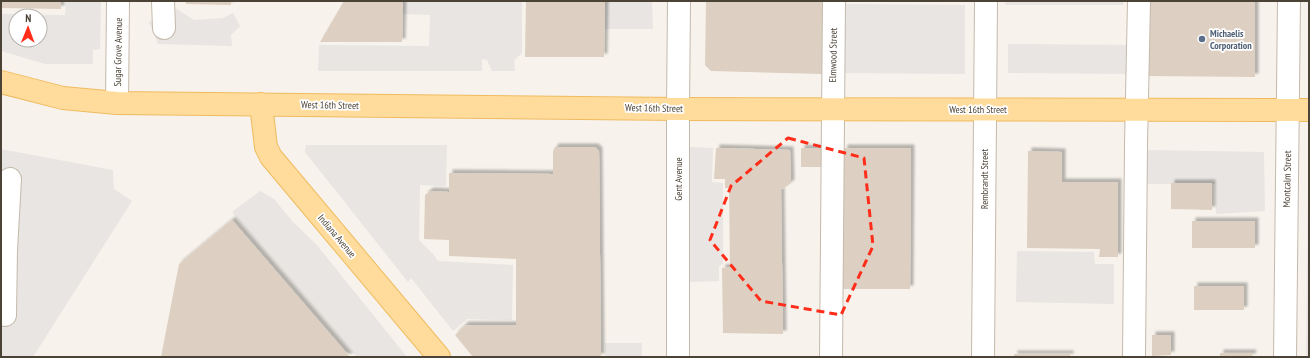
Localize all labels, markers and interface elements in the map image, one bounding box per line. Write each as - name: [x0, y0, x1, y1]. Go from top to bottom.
- north arrow: [8, 8, 48, 48]
- text: N: [25, 11, 31, 25]
- street label: Sugar Grove Avenue: [111, 17, 125, 87]
- street label: Elmwood Street: [826, 27, 840, 82]
- place label: Michaelis Corporation: [1210, 27, 1252, 52]
- marker: Michaelis Corporation: [1197, 34, 1207, 44]
- street label: West 16th Street: [301, 98, 359, 112]
- street label: West 16th Street: [625, 101, 683, 115]
- street label: West 16th Street: [949, 103, 1007, 116]
- street label: Rembrandt Street: [978, 149, 991, 209]
- street label: Montcalm Street: [1280, 150, 1294, 208]
- street label: Gent Avenue: [672, 157, 685, 201]
- street label: Indiana Avenue: [315, 212, 359, 260]

